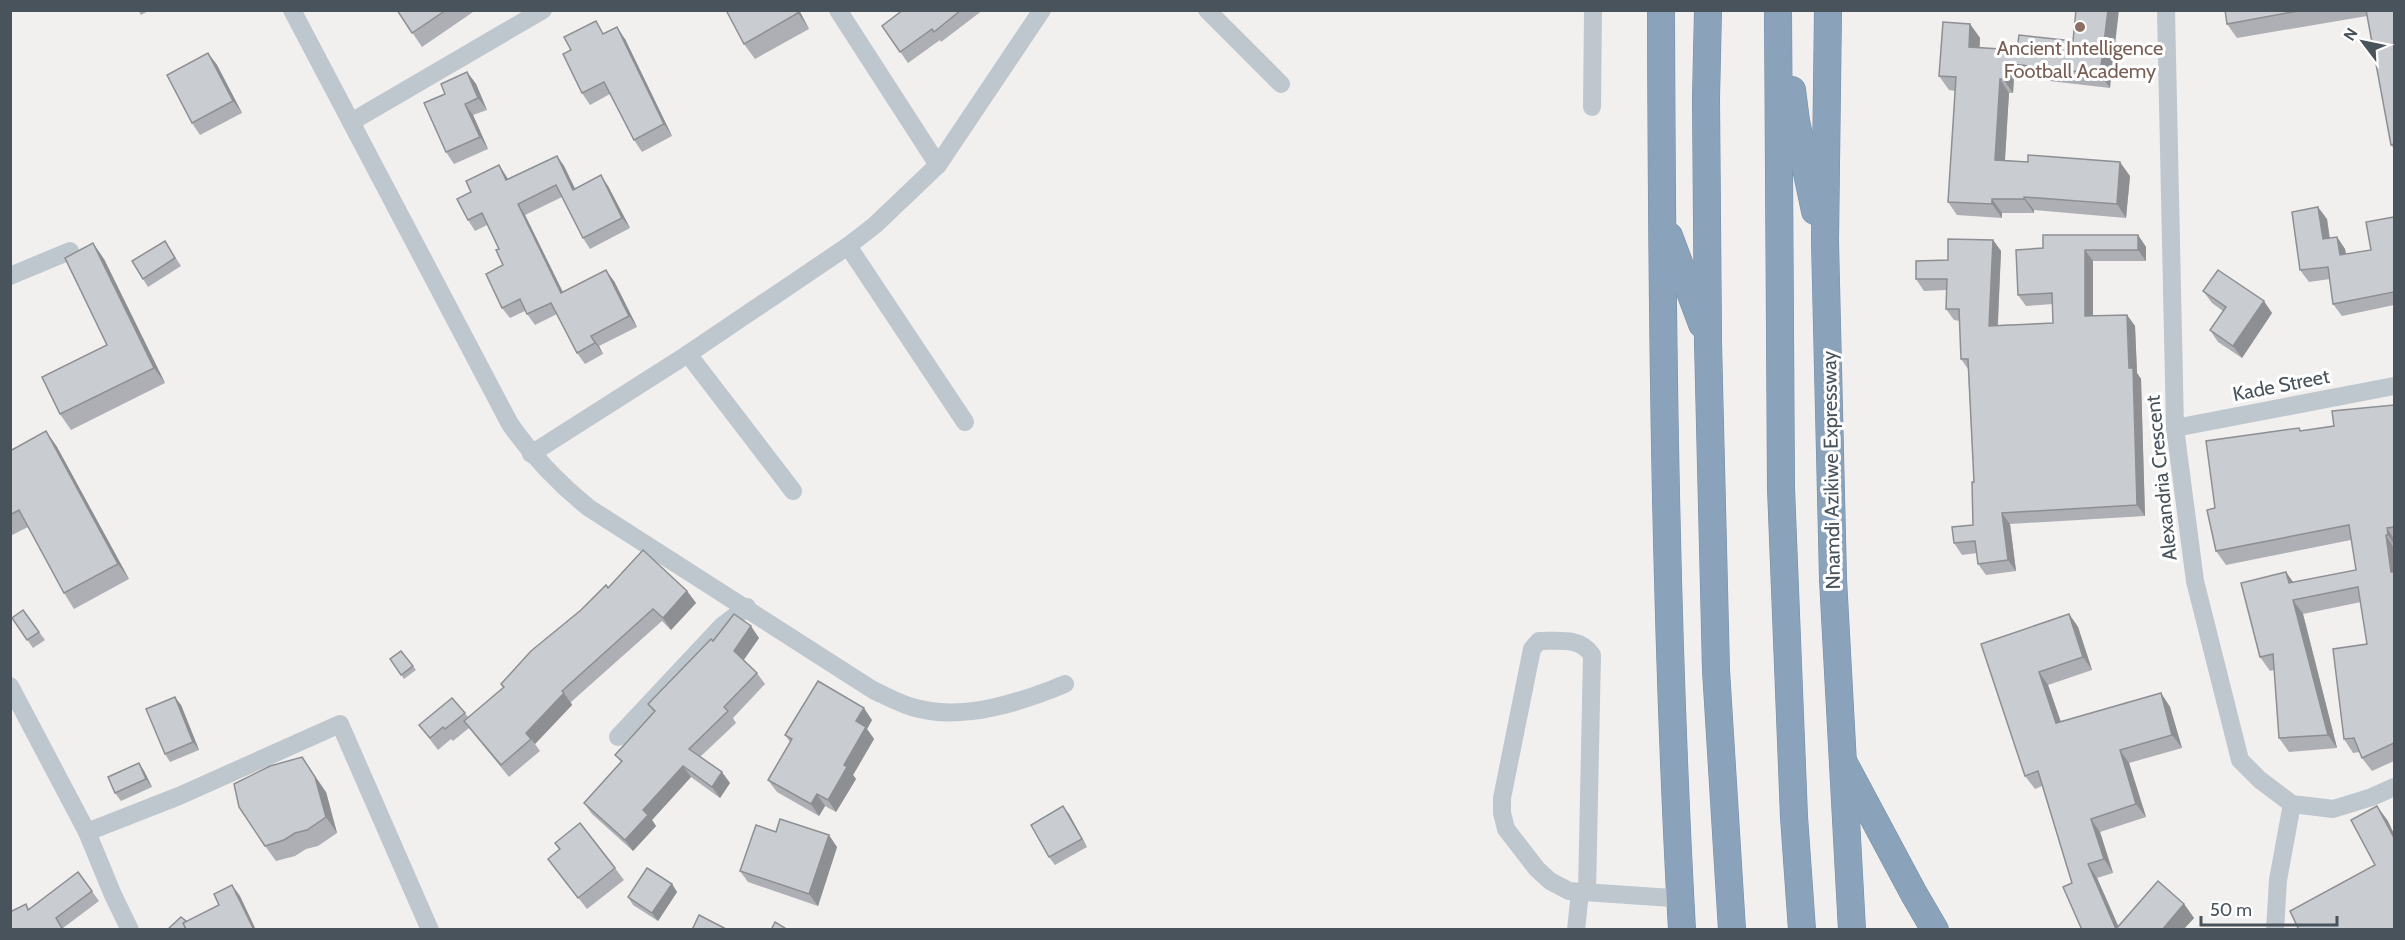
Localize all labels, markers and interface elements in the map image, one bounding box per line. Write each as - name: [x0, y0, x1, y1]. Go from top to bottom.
- north arrow: [2333, 12, 2393, 72]
- marker: Ancient Intelligence Football Academy: [2073, 20, 2087, 34]
- text: N: [2340, 24, 2362, 44]
- place label: Ancient Intelligence Football Academy: [1997, 36, 2163, 83]
- street label: Nnamdi Azikiwe Expressway: [1817, 350, 1845, 590]
- street label: Kade Street: [2231, 364, 2332, 406]
- street label: Alexandria Crescent: [2140, 394, 2182, 562]
- scale bar: [2201, 889, 2338, 927]
- text: 50 m: [2210, 899, 2252, 921]

